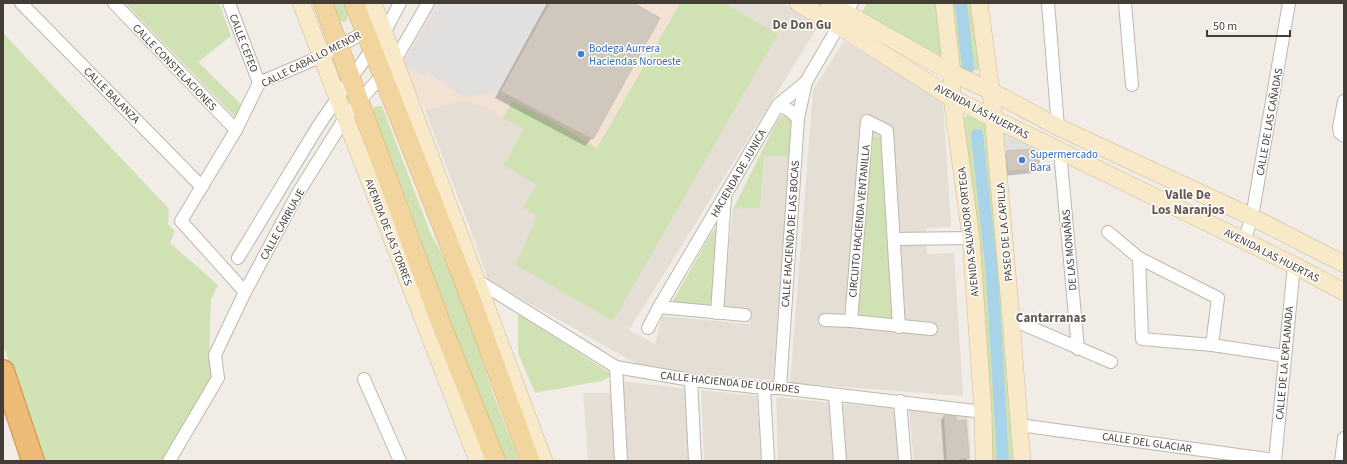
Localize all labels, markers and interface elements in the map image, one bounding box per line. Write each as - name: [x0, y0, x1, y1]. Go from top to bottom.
- street label: CALLE CEFEO: [226, 12, 262, 75]
- scale bar: [1207, 12, 1290, 38]
- district label: De Don Gu: [773, 16, 831, 34]
- text: 50 m: [1213, 18, 1237, 35]
- street label: CALLE CONSTELACIONES: [129, 21, 220, 114]
- street label: CALLE CABALLO MENOR: [259, 28, 364, 91]
- place label: Bodega Aurrera Haciendas Noroeste: [589, 41, 682, 69]
- marker: Bodega Aurrera Haciendas Noroeste: [576, 49, 586, 59]
- street label: CALLE BALANZA: [80, 64, 143, 127]
- street label: CALLE DE LAS CAÑADAS: [1253, 67, 1286, 177]
- street label: AVENIDA LAS HUERTAS: [932, 80, 1032, 143]
- street label: HACIENDA DE JUNICA: [707, 126, 770, 220]
- street label: CIRCUITO HACIENDA VENTANILLA: [845, 144, 874, 298]
- place label: Supermercado Bara: [1030, 147, 1098, 175]
- marker: Supermercado Bara: [1017, 155, 1027, 165]
- street label: CALLE HACIENDA DE LAS BOCAS: [778, 160, 803, 308]
- street label: AVENIDA SALVADOR ORTEGA: [954, 166, 983, 298]
- street label: AVENIDA DE LAS TORRES: [361, 177, 416, 288]
- street label: PASEO DE LA CAPILLA: [993, 182, 1016, 282]
- street label: CALLE CARRUAJE: [257, 186, 308, 263]
- district label: Valle De Los Naranjos: [1151, 186, 1225, 219]
- street label: DE LAS MONAÑAS: [1058, 209, 1081, 291]
- street label: AVENIDA LAS HUERTAS: [1222, 225, 1322, 286]
- street label: CALLE DE LA EXPLANADA: [1272, 306, 1297, 420]
- district label: Cantarranas: [1016, 309, 1086, 327]
- street label: CALLE HACIENDA DE LOURDES: [660, 368, 800, 397]
- street label: CALLE DEL GLACIAR: [1101, 429, 1193, 456]

